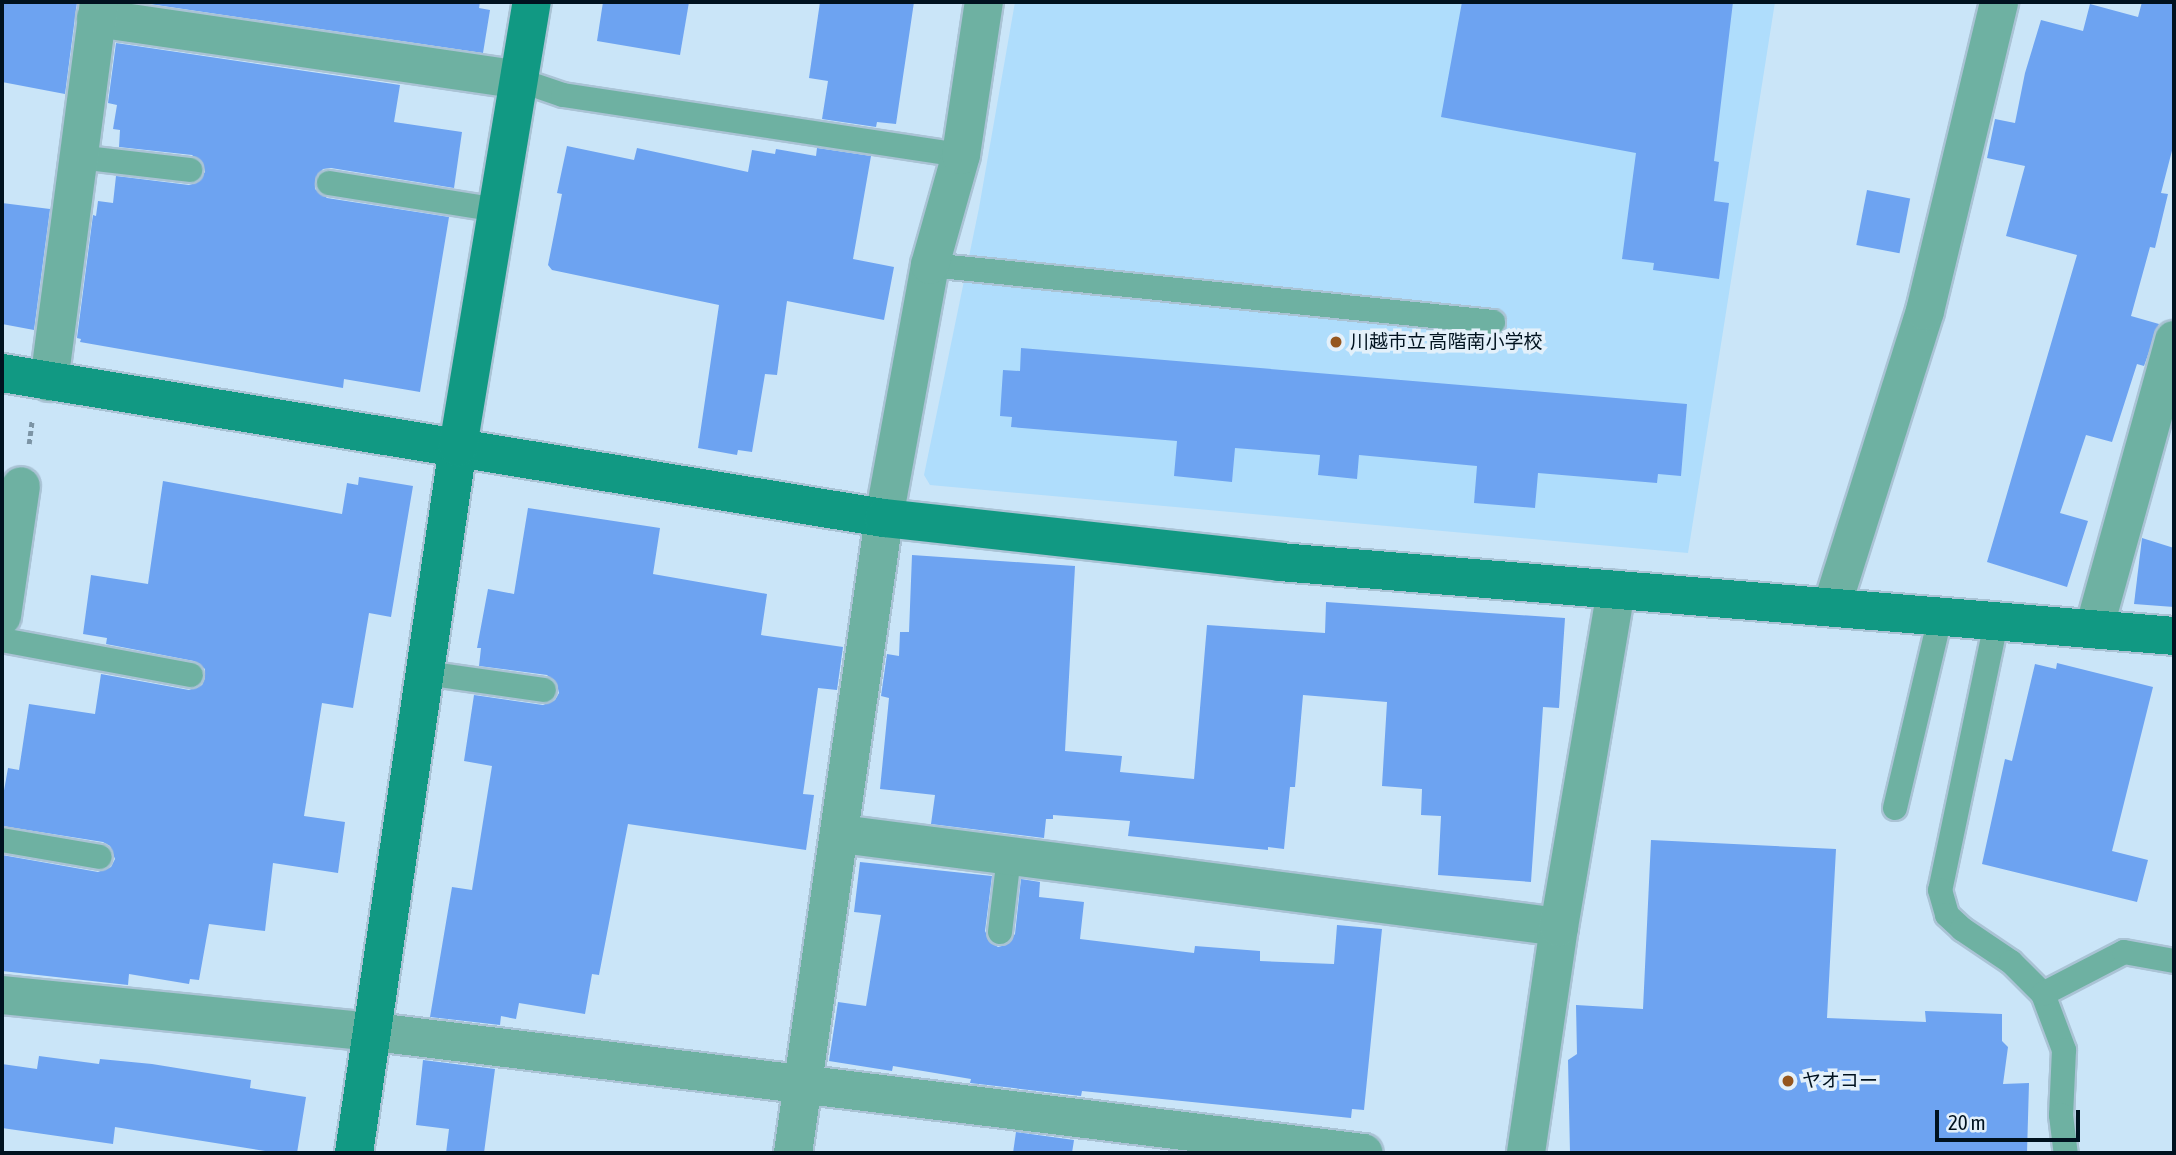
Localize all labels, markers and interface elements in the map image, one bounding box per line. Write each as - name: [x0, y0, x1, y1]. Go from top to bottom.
- place label: 川越市立 高階南小学校: [1350, 331, 1543, 353]
- marker: 川越市立 高階南小学校: [1328, 334, 1344, 350]
- place label: ヤオコー: [1802, 1070, 1878, 1092]
- marker: ヤオコー: [1780, 1073, 1796, 1089]
- scale bar: [1938, 1096, 2083, 1140]
- text: 20 m: [1948, 1110, 1986, 1134]

